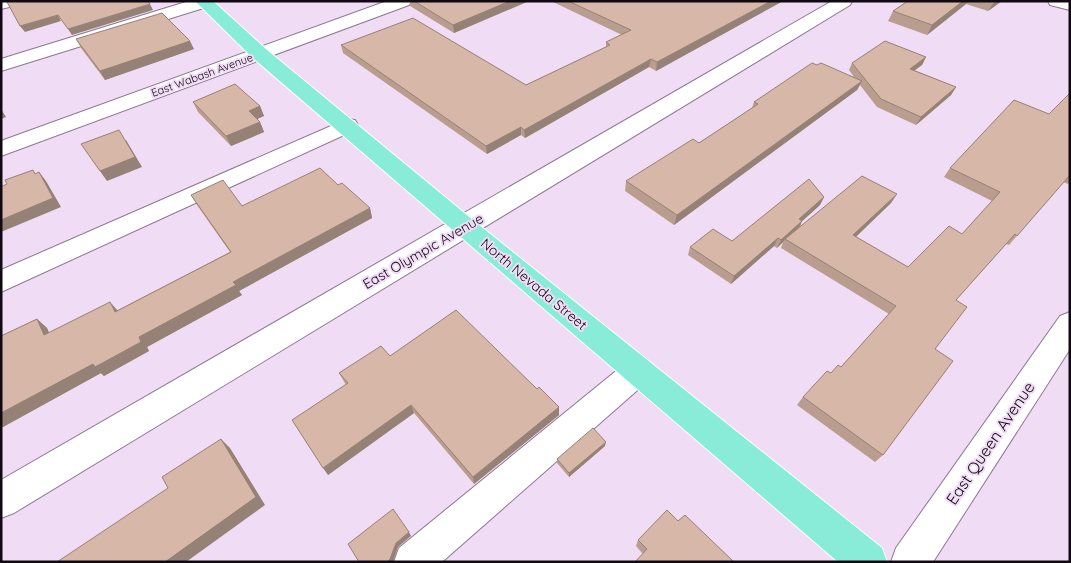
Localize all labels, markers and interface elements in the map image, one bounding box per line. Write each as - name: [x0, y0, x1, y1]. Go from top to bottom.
- street label: East Wabash Avenue: [149, 50, 255, 100]
- street label: East Olympic Avenue: [359, 209, 487, 293]
- street label: North Nevada Street: [477, 234, 591, 334]
- street label: East Queen Avenue: [941, 378, 1039, 508]

